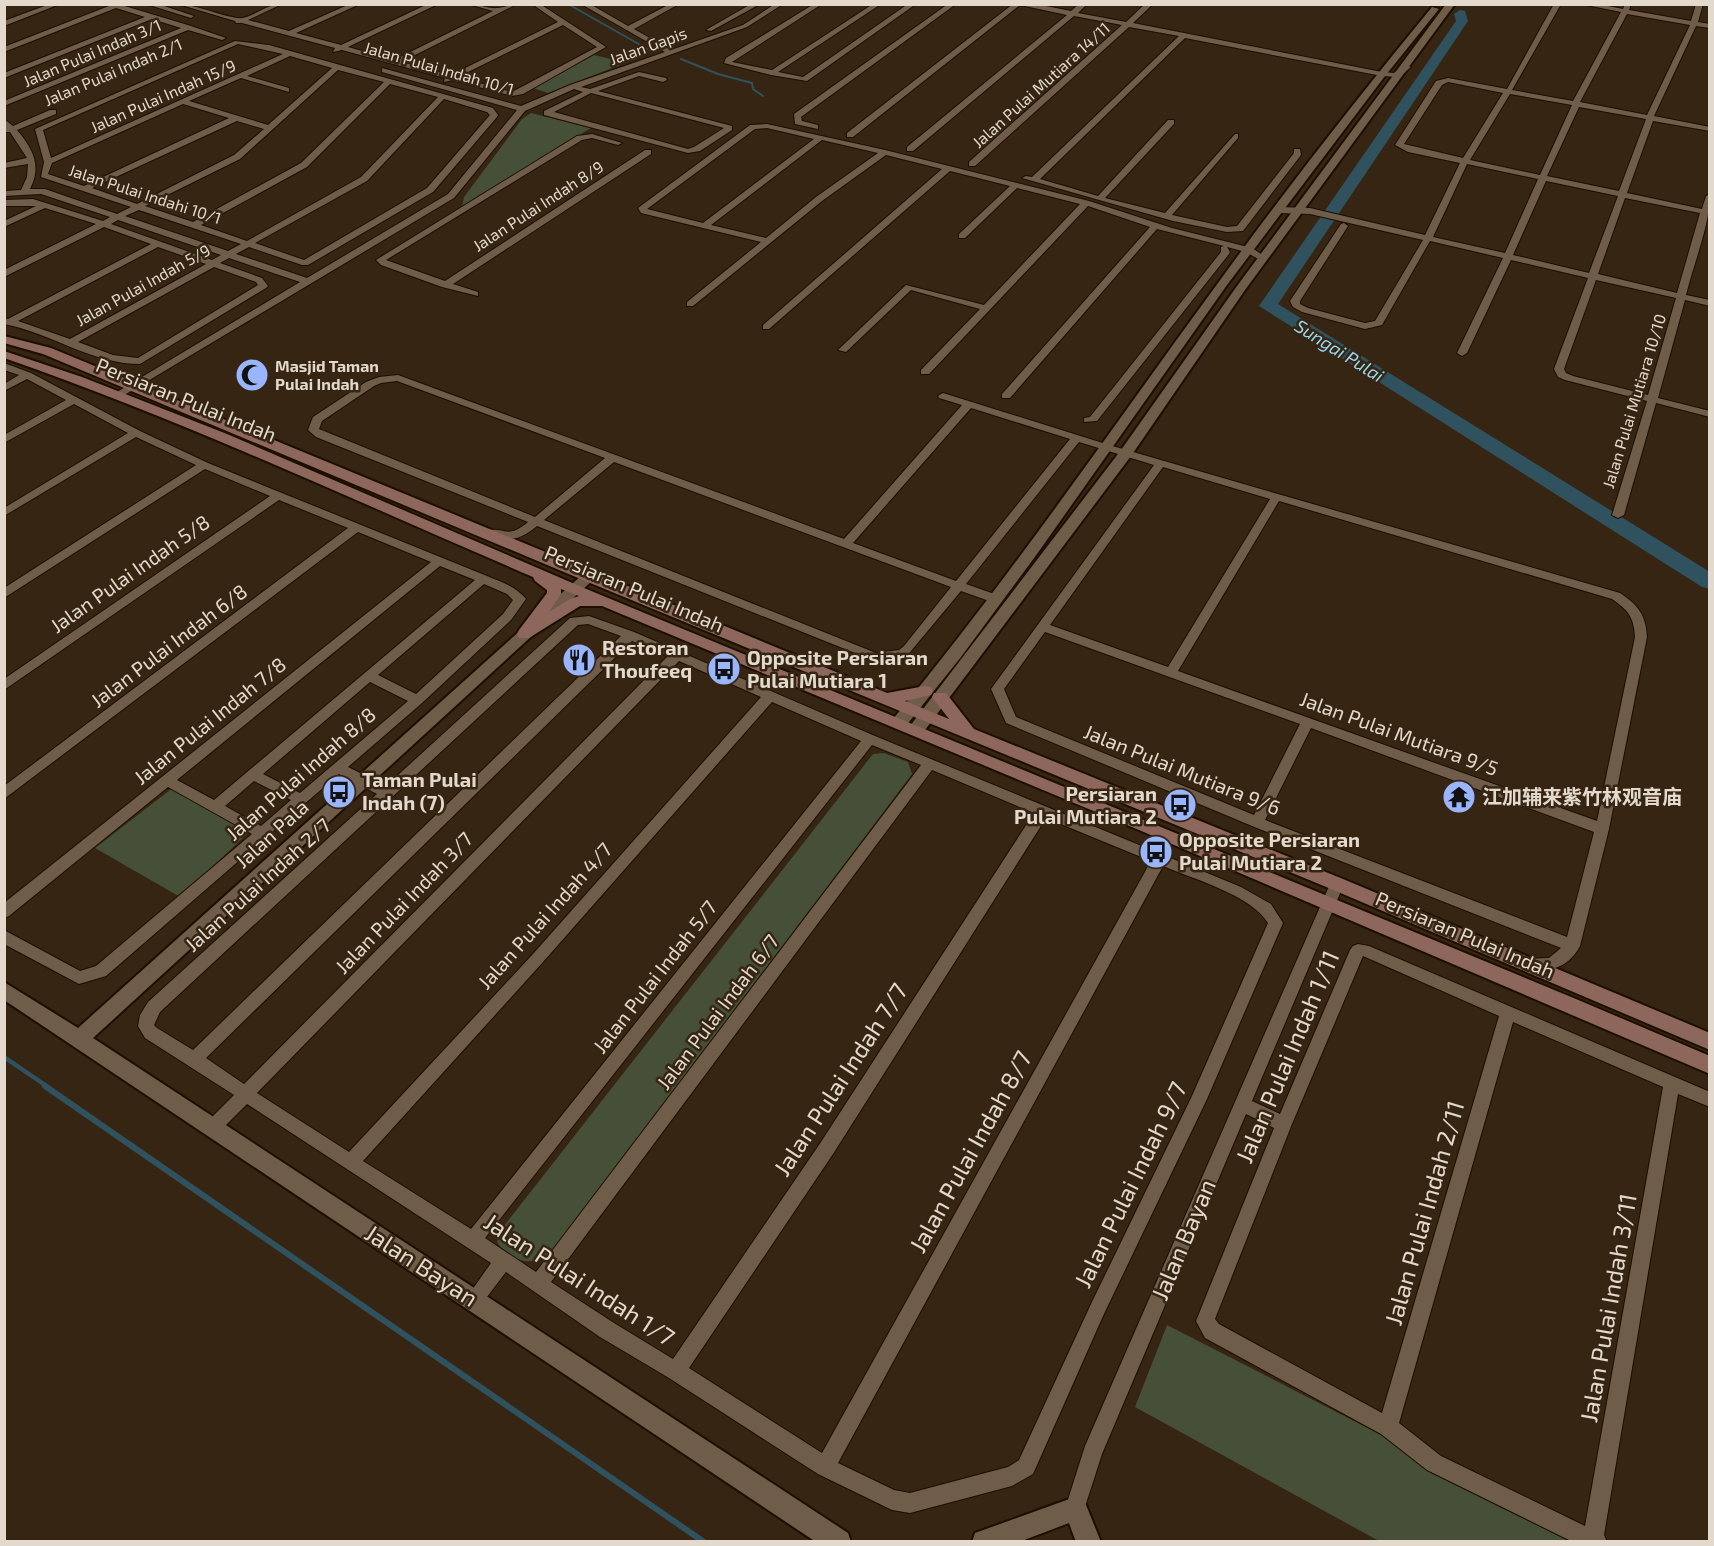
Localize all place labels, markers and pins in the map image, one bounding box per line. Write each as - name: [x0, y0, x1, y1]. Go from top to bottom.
- place label: Masjid Taman Pulai Indah: [275, 356, 379, 393]
- mosque icon: Masjid Taman Pulai Indah: [234, 357, 270, 393]
- place label: Restoran Thoufeeq: [602, 635, 692, 682]
- restaurant icon: Restoran Thoufeeq: [561, 642, 597, 678]
- place label: Opposite Persiaran Pulai Mutiara 1: [747, 645, 928, 692]
- bus stop icon: Opposite Persiaran Pulai Mutiara 1: [706, 651, 742, 687]
- place label: Taman Pulai Indah (7): [362, 767, 477, 814]
- bus stop icon: Taman Pulai Indah (7): [321, 774, 357, 810]
- temple icon: 江加辅来紫竹林观音庙: [1441, 779, 1477, 815]
- place label: Persiaran Pulai Mutiara 2: [1014, 781, 1157, 828]
- place label: 江加辅来紫竹林观音庙: [1482, 784, 1682, 808]
- bus stop icon: Persiaran Pulai Mutiara 2: [1162, 787, 1198, 823]
- place label: Opposite Persiaran Pulai Mutiara 2: [1179, 827, 1360, 874]
- bus stop icon: Opposite Persiaran Pulai Mutiara 2: [1138, 834, 1174, 870]

